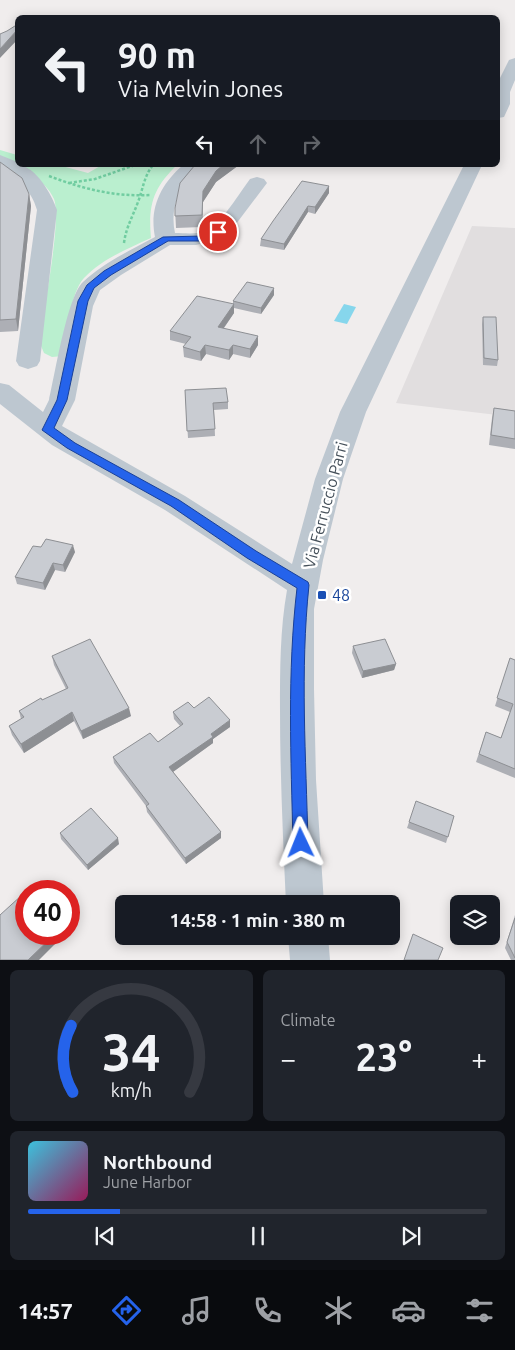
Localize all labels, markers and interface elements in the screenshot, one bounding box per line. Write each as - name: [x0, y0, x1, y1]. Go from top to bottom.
- icon: left: [35, 35, 100, 100]
- text: 90 m: [118, 35, 196, 75]
- text: Via Melvin Jones: [118, 76, 283, 101]
- icon: left: [191, 130, 219, 158]
- icon: ahead: [244, 130, 272, 158]
- icon: right: [297, 130, 325, 158]
- pin: [197, 211, 239, 253]
- icon: arrive: [204, 218, 232, 246]
- street label: Via Ferruccio Parri: [299, 440, 351, 570]
- place label: 48: [332, 586, 350, 604]
- marker: 48: [316, 589, 328, 601]
- position arrow: [274, 816, 326, 868]
- speed limit sign: 40: [15, 880, 80, 945]
- map controls: [450, 895, 500, 945]
- button: layers: [450, 895, 500, 945]
- text: 14:58 · 1 min · 380 m: [170, 909, 345, 931]
- text: Climate: [281, 1011, 336, 1029]
- text: 34: [102, 1023, 161, 1081]
- text: 23°: [356, 1036, 412, 1078]
- text: −: [281, 1043, 296, 1074]
- text: +: [471, 1043, 487, 1074]
- text: km/h: [111, 1080, 152, 1100]
- text: Northbound: [103, 1151, 212, 1173]
- text: June Harbor: [103, 1173, 192, 1191]
- icon: previous: [91, 1222, 119, 1250]
- icon: pause: [244, 1222, 272, 1250]
- icon: next: [397, 1222, 425, 1250]
- icon: directions: [109, 1293, 144, 1328]
- icon: music: [179, 1293, 214, 1328]
- icon: phone: [250, 1293, 285, 1328]
- icon: climate: [321, 1293, 356, 1328]
- icon: car: [391, 1293, 426, 1328]
- icon: filters: [462, 1293, 497, 1328]
- text: 14:57: [18, 1298, 73, 1323]

